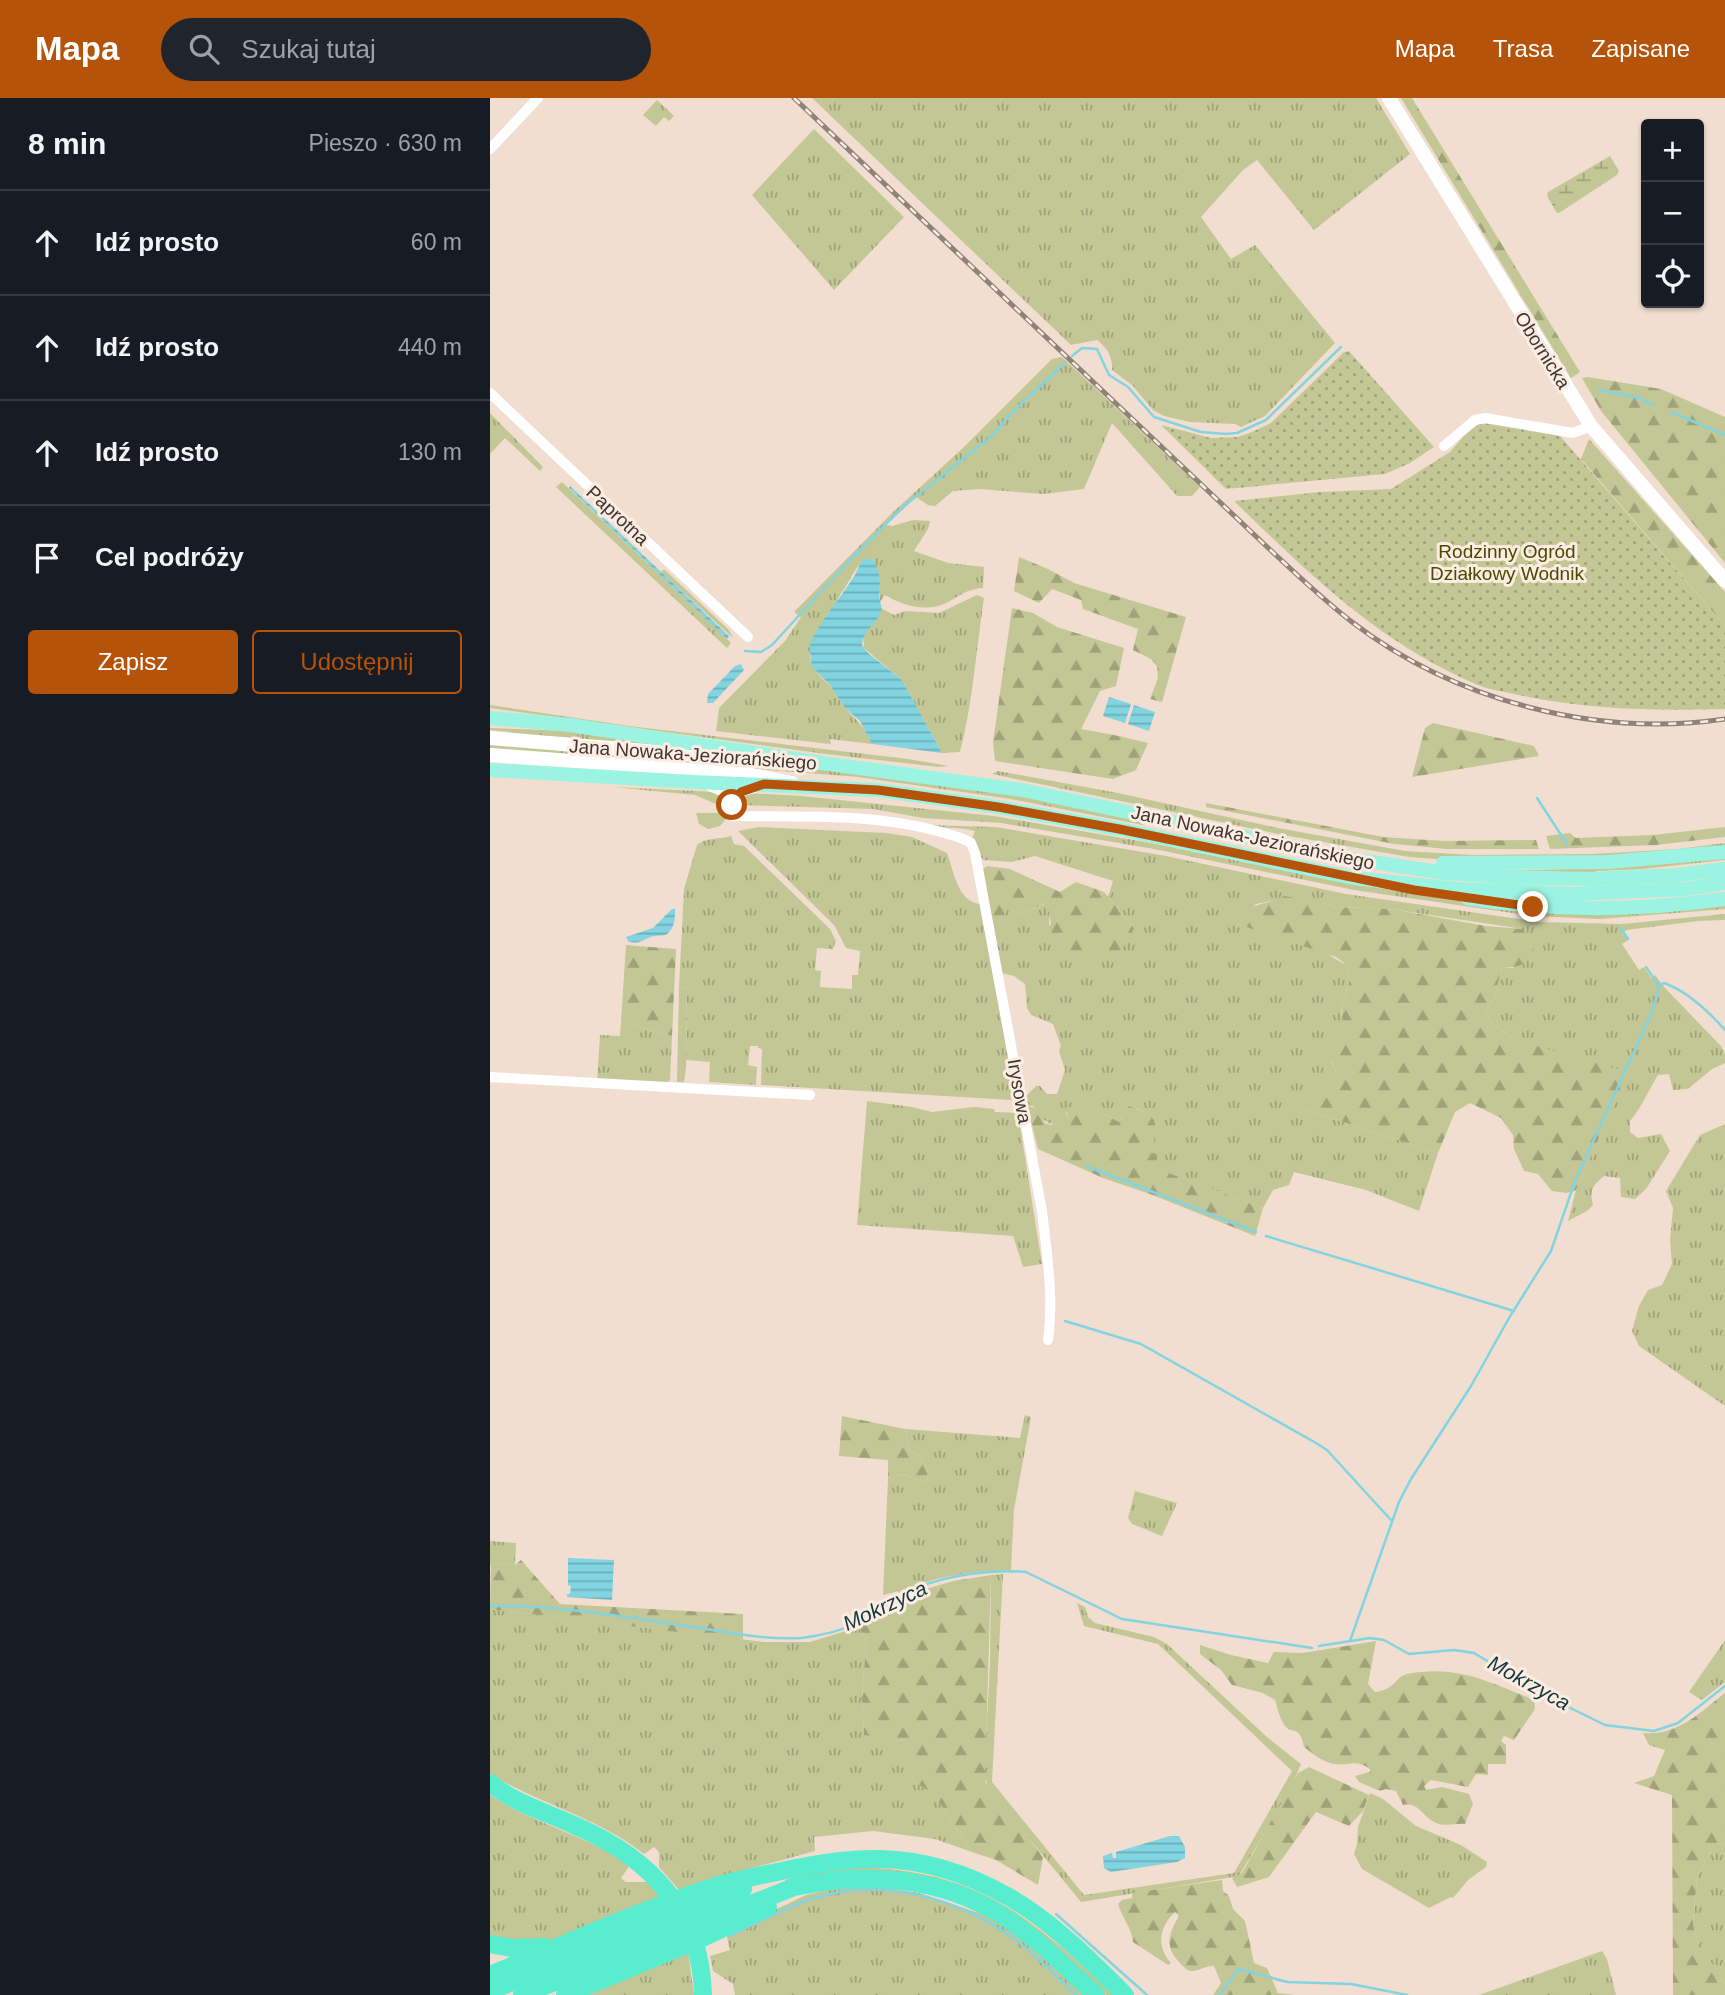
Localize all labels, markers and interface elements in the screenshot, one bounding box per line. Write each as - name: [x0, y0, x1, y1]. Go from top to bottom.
- search box: [161, 18, 651, 81]
- text: Mapa: [35, 30, 119, 67]
- icon: search: [185, 30, 223, 68]
- text: Szukaj tutaj: [241, 34, 376, 64]
- text: Mapa: [1395, 35, 1455, 62]
- text: Trasa: [1493, 35, 1553, 62]
- text: Zapisane: [1591, 35, 1690, 62]
- map controls: [1641, 119, 1704, 308]
- button: +: [1641, 119, 1704, 182]
- text: 8 min: [28, 127, 106, 160]
- text: Pieszo · 630 m: [309, 130, 462, 156]
- button: −: [1641, 182, 1704, 245]
- icon: ahead: [28, 224, 66, 262]
- text: Idź prosto: [95, 227, 219, 257]
- text: 60 m: [411, 229, 462, 255]
- button: locate: [1641, 245, 1704, 308]
- street label: Obornicka: [1511, 308, 1575, 393]
- icon: ahead: [28, 329, 66, 367]
- text: Idź prosto: [95, 332, 219, 362]
- text: 440 m: [398, 334, 462, 360]
- icon: ahead: [28, 434, 66, 472]
- text: Idź prosto: [95, 437, 219, 467]
- text: 130 m: [398, 439, 462, 465]
- street label: Paprotna: [582, 481, 653, 550]
- icon: arrive: [28, 539, 66, 577]
- park label: Rodzinny Ogród Działkowy Wodnik: [1430, 541, 1584, 584]
- text: Cel podróży: [95, 542, 244, 572]
- button: Zapisz: [28, 630, 238, 694]
- button: Udostępnij: [252, 630, 462, 694]
- street label: Jana Nowaka-Jeziorańskiego: [568, 735, 817, 774]
- route start: [716, 789, 747, 820]
- street label: Jana Nowaka-Jeziorańskiego: [1129, 801, 1376, 874]
- route end: [1517, 891, 1548, 922]
- street label: Irysowa: [1003, 1057, 1036, 1126]
- water label: Mokrzyca: [839, 1576, 930, 1635]
- water label: Mokrzyca: [1484, 1651, 1574, 1714]

